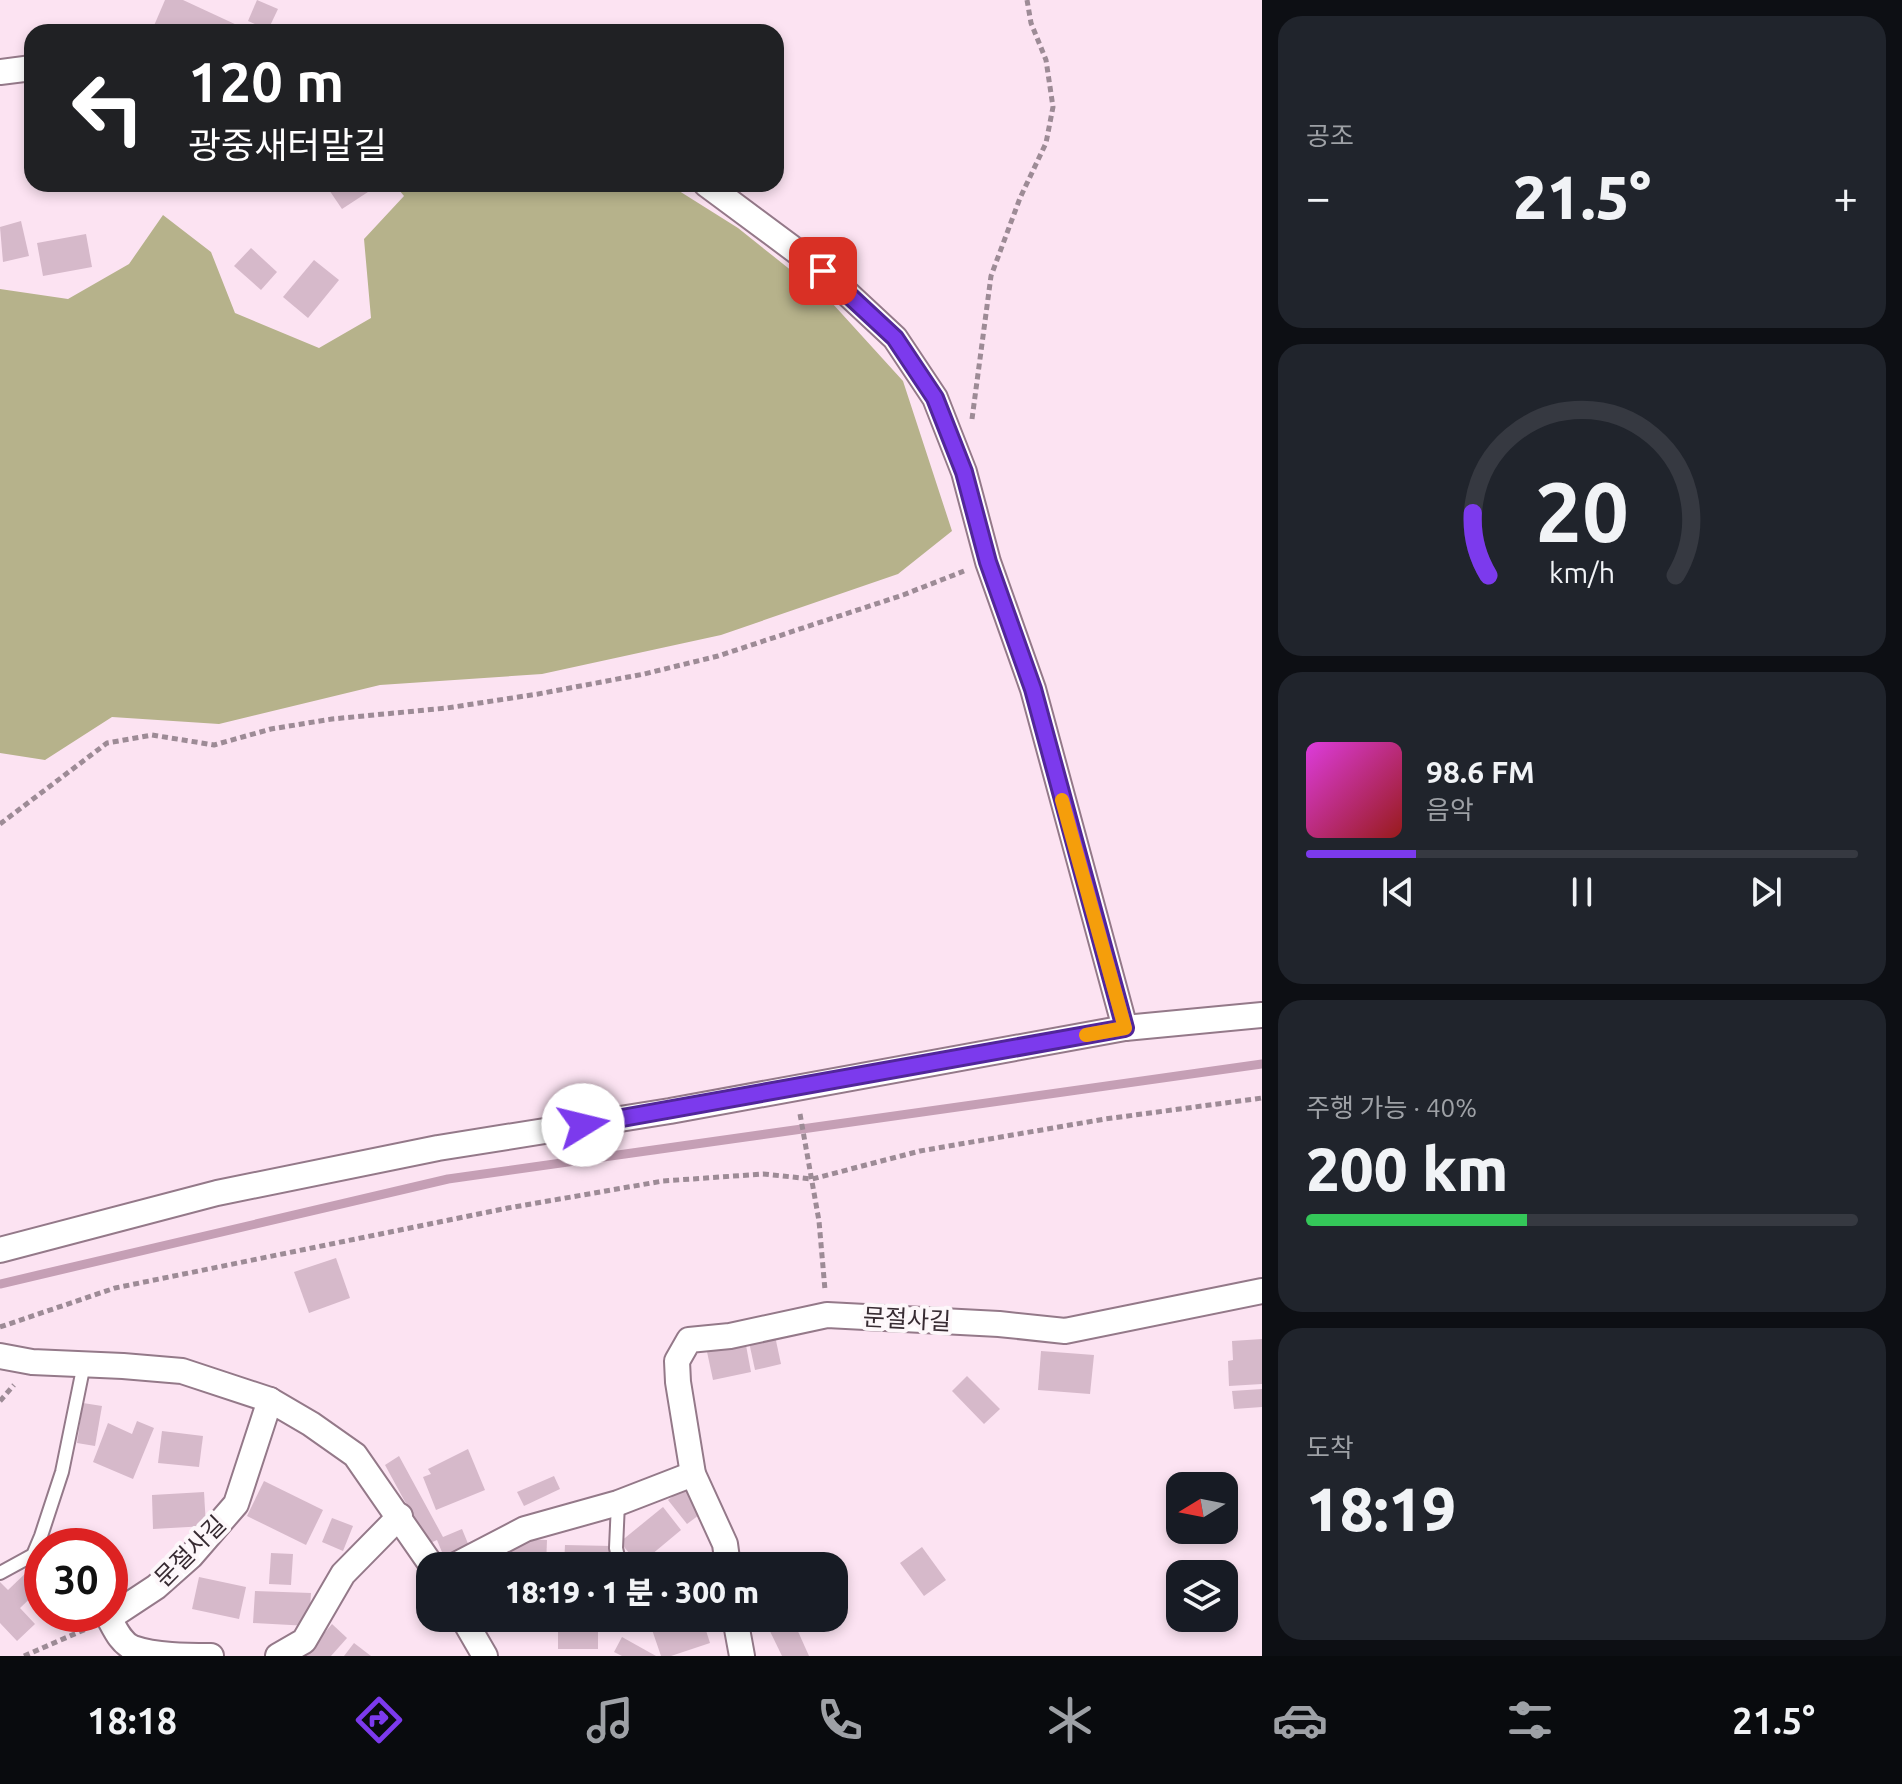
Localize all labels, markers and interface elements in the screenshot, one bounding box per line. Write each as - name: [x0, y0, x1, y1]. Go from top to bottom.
- text: 120 m: [188, 50, 344, 113]
- icon: left: [56, 56, 160, 160]
- text: 공조: [1306, 121, 1354, 150]
- text: 광중새터말길: [188, 124, 387, 165]
- text: 21.5°: [1513, 163, 1651, 230]
- text: −: [1306, 172, 1331, 221]
- text: +: [1833, 172, 1858, 221]
- pin: [789, 237, 857, 305]
- icon: arrive: [801, 249, 845, 293]
- text: 20: [1535, 464, 1629, 558]
- text: km/h: [1549, 556, 1615, 588]
- text: 98.6 FM: [1426, 755, 1535, 789]
- text: 음악: [1426, 795, 1474, 824]
- icon: previous: [1376, 870, 1420, 914]
- icon: pause: [1560, 870, 1604, 914]
- icon: next: [1744, 870, 1788, 914]
- position arrow: [541, 1083, 625, 1167]
- text: 주행 가능 · 40%: [1306, 1093, 1477, 1122]
- text: 200 km: [1306, 1135, 1508, 1202]
- street label: 문절사길: [862, 1303, 952, 1335]
- text: 도착: [1306, 1433, 1354, 1462]
- north arrow: [1166, 1472, 1238, 1544]
- map controls: [1166, 1472, 1238, 1632]
- text: 18:19: [1306, 1475, 1456, 1542]
- street label: 문절사길: [149, 1510, 231, 1592]
- speed limit sign: 30: [24, 1528, 128, 1632]
- button: layers: [1166, 1560, 1238, 1632]
- text: 18:19 · 1 분 · 300 m: [505, 1575, 759, 1609]
- icon: directions: [351, 1692, 407, 1748]
- icon: music: [582, 1692, 638, 1748]
- icon: phone: [812, 1692, 868, 1748]
- icon: climate: [1042, 1692, 1098, 1748]
- icon: car: [1272, 1692, 1328, 1748]
- icon: filters: [1502, 1692, 1558, 1748]
- text: 18:18: [87, 1700, 177, 1741]
- text: 21.5°: [1732, 1700, 1815, 1741]

